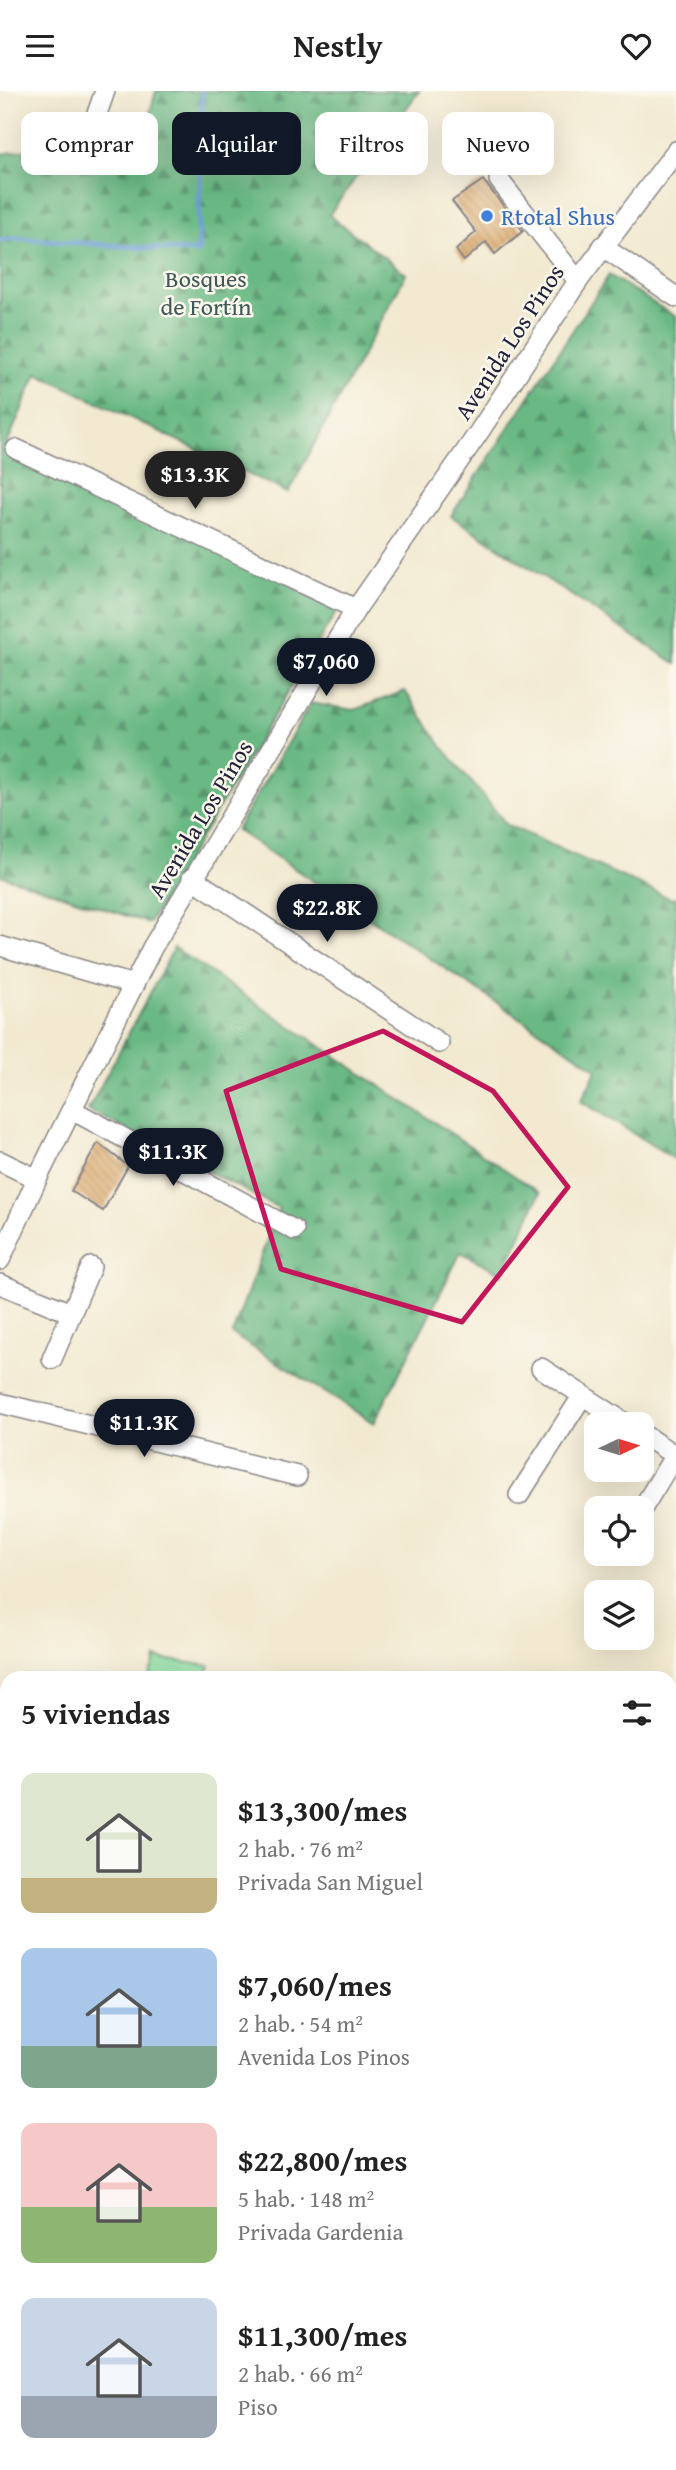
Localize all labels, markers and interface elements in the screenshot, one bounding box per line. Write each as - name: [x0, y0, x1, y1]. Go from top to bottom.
- text: Nestly: [293, 22, 383, 69]
- icon: menu: [21, 27, 59, 65]
- icon: heart: [617, 27, 655, 65]
- chip: Comprar: [21, 112, 158, 175]
- chip: Alquilar: [172, 112, 301, 175]
- chip: Filtros: [315, 112, 428, 175]
- chip: Nuevo: [442, 112, 554, 175]
- place label: Rtotal Shus: [501, 199, 615, 234]
- marker: Rtotal Shus: [479, 208, 495, 224]
- street label: Avenida Los Pinos: [445, 257, 573, 427]
- park label: Bosques de Fortín: [161, 261, 252, 324]
- pin: $13.3K: [138, 451, 252, 511]
- text: $13.3K: [161, 457, 229, 490]
- pin: $7,060: [269, 639, 383, 698]
- text: $7,060: [293, 644, 359, 677]
- street label: Avenida Los Pinos: [139, 733, 261, 905]
- pin: $22.8K: [270, 885, 384, 944]
- text: $22.8K: [293, 890, 361, 923]
- pin: $11.3K: [116, 1129, 230, 1188]
- text: $11.3K: [139, 1134, 207, 1167]
- pin: $11.3K: [87, 1399, 201, 1459]
- text: $11.3K: [110, 1405, 178, 1438]
- north arrow: [584, 1412, 654, 1482]
- map controls: [584, 1412, 654, 1650]
- button: locate: [584, 1496, 654, 1566]
- button: layers: [584, 1580, 654, 1650]
- text: 5 viviendas: [21, 1691, 170, 1735]
- icon: filters: [618, 1694, 656, 1732]
- text: $13,300/mes: [238, 1788, 407, 1832]
- icon: home: [77, 1801, 161, 1885]
- text: 2 hab. · 76 m²: [238, 1832, 363, 1865]
- text: Privada San Miguel: [238, 1865, 423, 1898]
- text: $7,060/mes: [238, 1963, 392, 2007]
- icon: home: [77, 1976, 161, 2060]
- text: 2 hab. · 54 m²: [238, 2007, 363, 2040]
- text: Avenida Los Pinos: [238, 2040, 410, 2073]
- text: $22,800/mes: [238, 2138, 407, 2182]
- icon: home: [77, 2151, 161, 2235]
- text: 5 hab. · 148 m²: [238, 2182, 374, 2215]
- text: Privada Gardenia: [238, 2215, 403, 2248]
- text: $11,300/mes: [238, 2313, 407, 2357]
- icon: home: [77, 2326, 161, 2410]
- text: 2 hab. · 66 m²: [238, 2357, 363, 2390]
- text: Piso: [238, 2390, 278, 2423]

